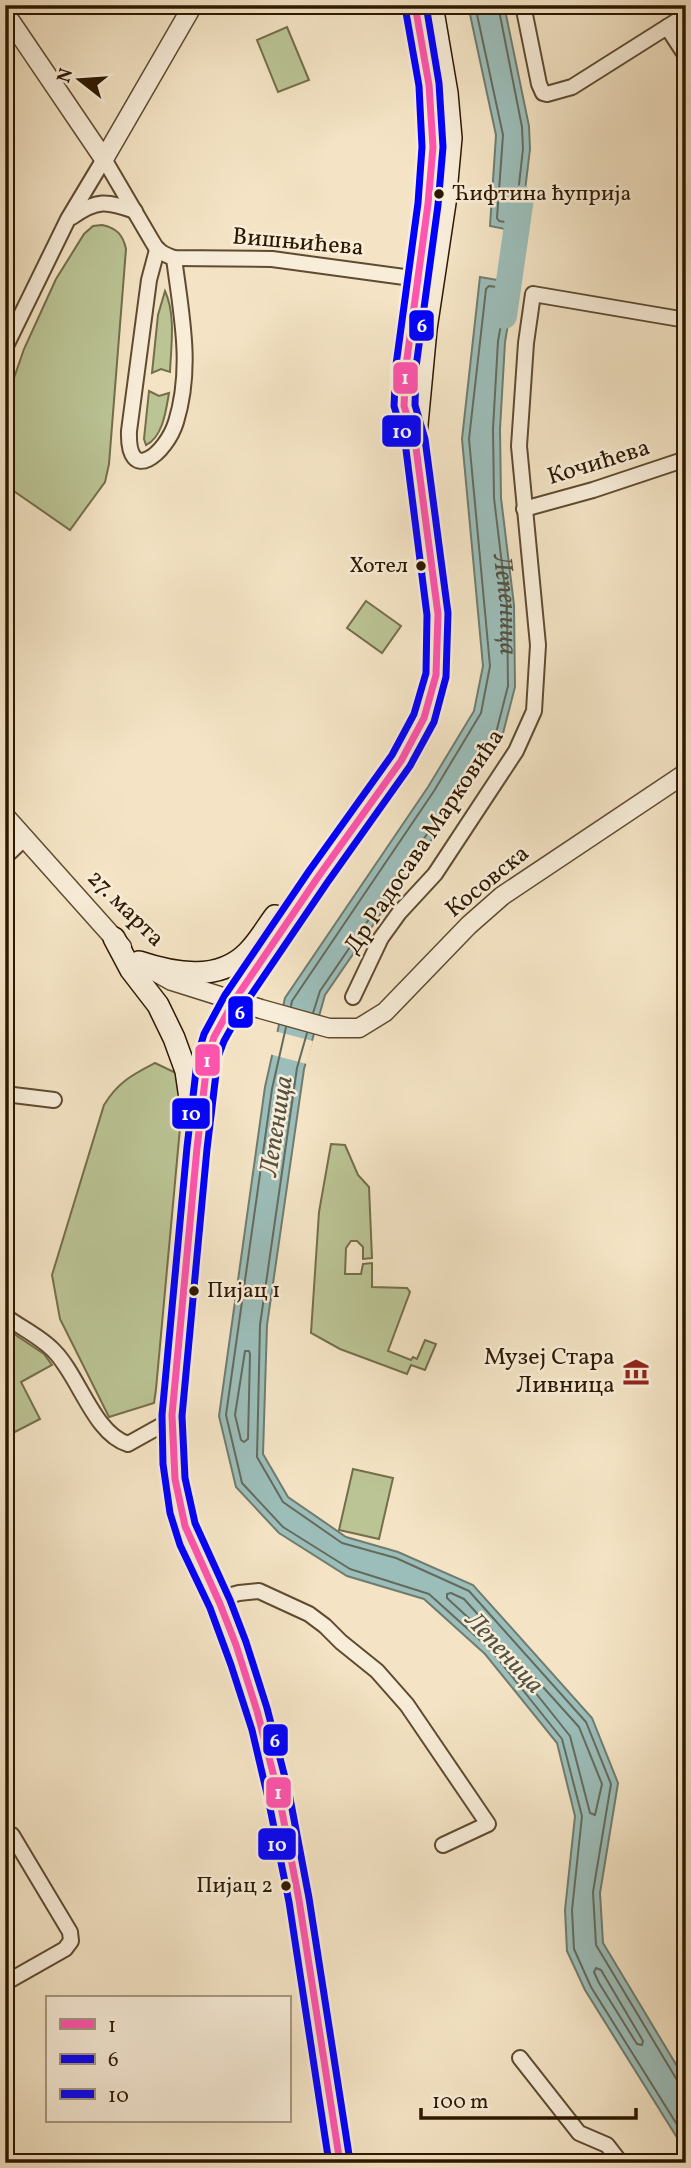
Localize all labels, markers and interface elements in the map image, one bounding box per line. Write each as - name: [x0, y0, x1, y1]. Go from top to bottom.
- north arrow: [46, 46, 116, 116]
- text: N: [51, 65, 80, 86]
- place label: Ћифтина ћуприја: [452, 179, 632, 210]
- marker: Ћифтина ћуприја: [432, 187, 446, 201]
- street label: Вишњићева: [231, 220, 365, 266]
- line badge: 6: [408, 309, 435, 342]
- text: 6: [417, 314, 427, 340]
- line badge: 1: [392, 361, 419, 395]
- text: 1: [401, 366, 409, 392]
- line badge: 10: [381, 414, 422, 448]
- text: 10: [392, 420, 412, 446]
- street label: Кочићева: [544, 431, 654, 495]
- place label: Хотел: [349, 551, 408, 582]
- water label: Лепеница: [483, 551, 526, 655]
- marker: Хотел: [414, 559, 428, 573]
- street label: Др Радосава Марковића: [337, 722, 513, 962]
- street label: Косовска: [439, 838, 537, 926]
- street label: 27. марта: [79, 863, 171, 955]
- line badge: 6: [227, 995, 254, 1029]
- text: 6: [235, 1001, 245, 1027]
- line badge: 1: [194, 1043, 221, 1077]
- text: 1: [203, 1049, 211, 1075]
- water label: Лепеница: [251, 1073, 303, 1180]
- line badge: 10: [171, 1097, 211, 1130]
- text: 10: [181, 1102, 201, 1128]
- place label: Пијац 1: [207, 1276, 280, 1307]
- marker: Пијац 1: [187, 1284, 201, 1298]
- place label: Музеј Стара Ливница: [484, 1341, 615, 1403]
- museum icon: Музеј Стара Ливница: [621, 1357, 651, 1387]
- water label: Лепеница: [456, 1603, 552, 1702]
- line badge: 6: [262, 1723, 289, 1757]
- text: 6: [270, 1729, 280, 1755]
- line badge: 1: [265, 1776, 292, 1809]
- text: 1: [274, 1781, 282, 1807]
- line badge: 10: [257, 1827, 297, 1861]
- text: 10: [267, 1833, 287, 1859]
- place label: Пијац 2: [196, 1871, 273, 1902]
- marker: Пијац 2: [279, 1879, 293, 1893]
- legend: [46, 1996, 290, 2122]
- text: 1: [108, 2012, 116, 2041]
- text: 6: [108, 2046, 119, 2075]
- scale bar: [421, 2077, 637, 2121]
- text: 10: [108, 2082, 129, 2111]
- text: 100 m: [432, 2088, 489, 2117]

